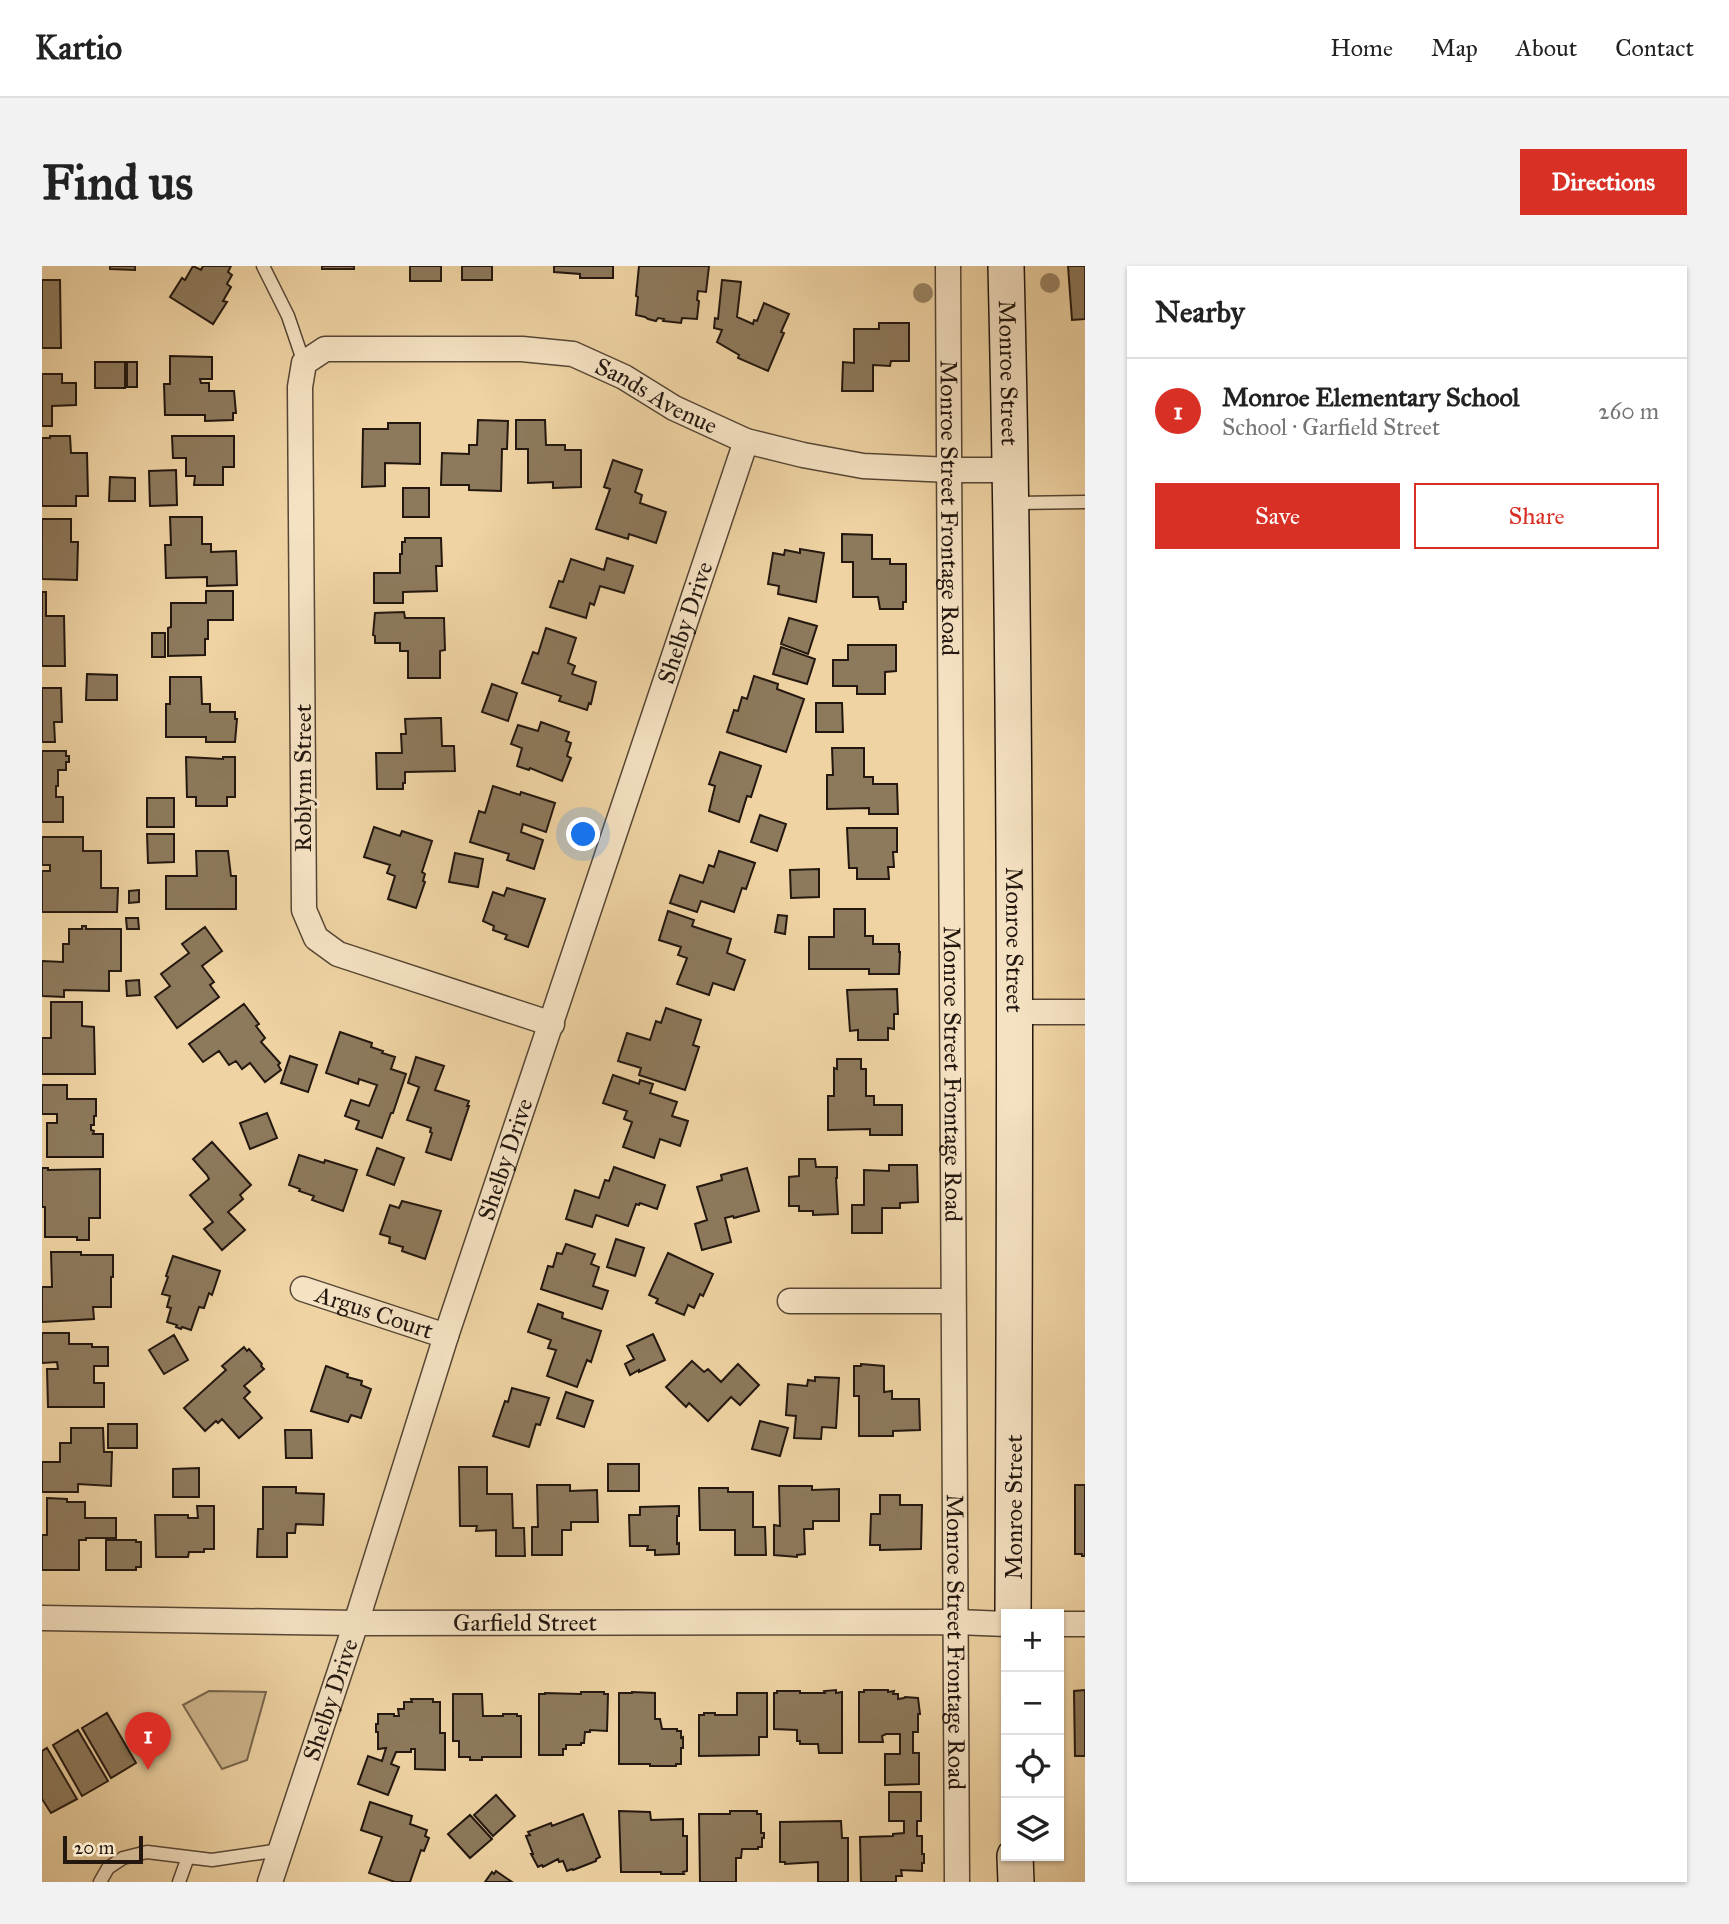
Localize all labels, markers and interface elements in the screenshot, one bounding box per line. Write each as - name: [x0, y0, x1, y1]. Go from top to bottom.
- text: Kartio: [35, 28, 122, 68]
- text: Home: [1330, 33, 1393, 63]
- text: Map: [1431, 33, 1478, 63]
- text: About: [1516, 33, 1577, 63]
- text: Contact: [1615, 33, 1694, 63]
- button: Directions: [1520, 149, 1687, 215]
- text: Find us: [42, 153, 193, 212]
- text: Nearby: [1155, 294, 1245, 330]
- street label: Monroe Street: [992, 300, 1025, 447]
- street label: Sands Avenue: [590, 351, 722, 441]
- street label: Monroe Street Frontage Road: [934, 360, 965, 656]
- text: Monroe Elementary School: [1222, 381, 1520, 413]
- text: 1: [1173, 397, 1183, 425]
- text: 260 m: [1598, 397, 1659, 425]
- text: School · Garfield Street: [1222, 413, 1440, 441]
- button: Save: [1155, 483, 1400, 549]
- button: Share: [1414, 483, 1659, 549]
- street label: Shelby Drive: [651, 558, 719, 688]
- street label: Roblynn Street: [288, 703, 318, 852]
- your location: [566, 817, 600, 851]
- street label: Monroe Street: [999, 867, 1030, 1013]
- street label: Monroe Street Frontage Road: [937, 926, 968, 1222]
- street label: Shelby Drive: [471, 1094, 540, 1224]
- street label: Argus Court: [311, 1279, 438, 1346]
- street label: Monroe Street: [999, 1434, 1029, 1580]
- street label: Monroe Street Frontage Road: [940, 1494, 971, 1790]
- street label: Garfield Street: [453, 1608, 597, 1638]
- map controls: [1001, 1609, 1064, 1861]
- button: +: [1001, 1609, 1064, 1672]
- street label: Shelby Drive: [296, 1635, 365, 1765]
- button: −: [1001, 1672, 1064, 1735]
- pin: 1: [125, 1712, 171, 1770]
- button: locate: [1001, 1735, 1064, 1798]
- button: layers: [1001, 1798, 1064, 1861]
- scale bar: [63, 1833, 144, 1865]
- text: 20 m: [74, 1836, 115, 1859]

